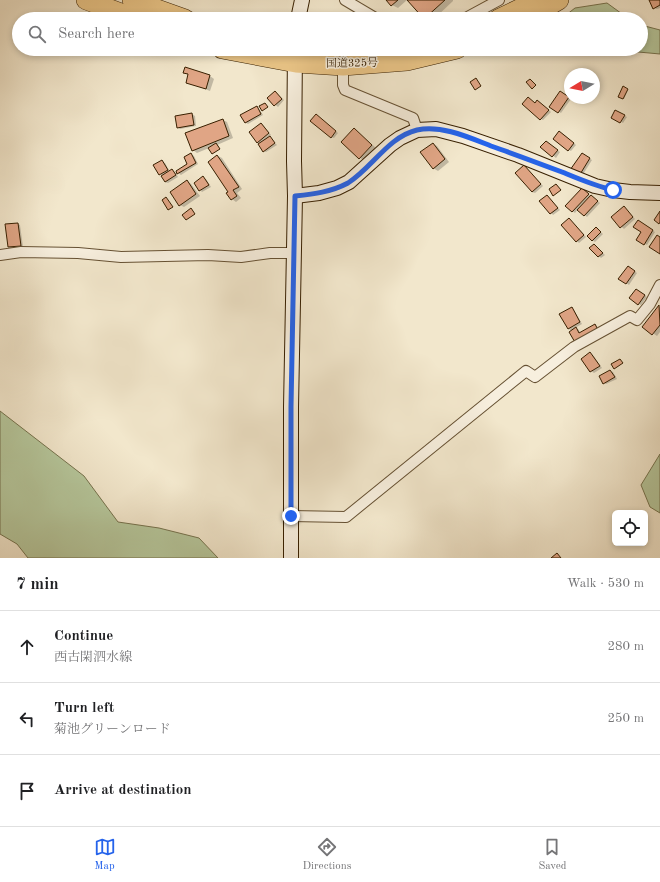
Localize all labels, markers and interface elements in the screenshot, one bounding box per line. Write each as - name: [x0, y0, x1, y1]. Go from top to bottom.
- search box: [12, 12, 648, 56]
- icon: search: [26, 23, 48, 45]
- text: Search here: [58, 27, 135, 42]
- street label: 国道325号: [326, 56, 378, 70]
- north arrow: [564, 68, 600, 104]
- route start: [604, 181, 622, 199]
- route end: [282, 507, 300, 525]
- map controls: [612, 510, 648, 546]
- button: locate: [612, 510, 648, 546]
- text: 7 min: [16, 576, 59, 593]
- text: Walk · 530 m: [567, 577, 644, 590]
- text: Continue: [54, 629, 113, 644]
- icon: ahead: [16, 636, 38, 658]
- text: 280 m: [607, 640, 644, 653]
- text: 西古閑泗水線: [54, 651, 132, 664]
- text: Turn left: [54, 701, 114, 716]
- icon: left: [16, 708, 38, 730]
- text: 250 m: [607, 712, 644, 725]
- text: 菊池グリーンロード: [54, 723, 171, 736]
- icon: arrive: [16, 780, 38, 802]
- text: Arrive at destination: [54, 783, 192, 798]
- tab: Map: [94, 836, 116, 874]
- tab: Directions: [303, 836, 351, 874]
- tab: Saved: [538, 836, 566, 874]

